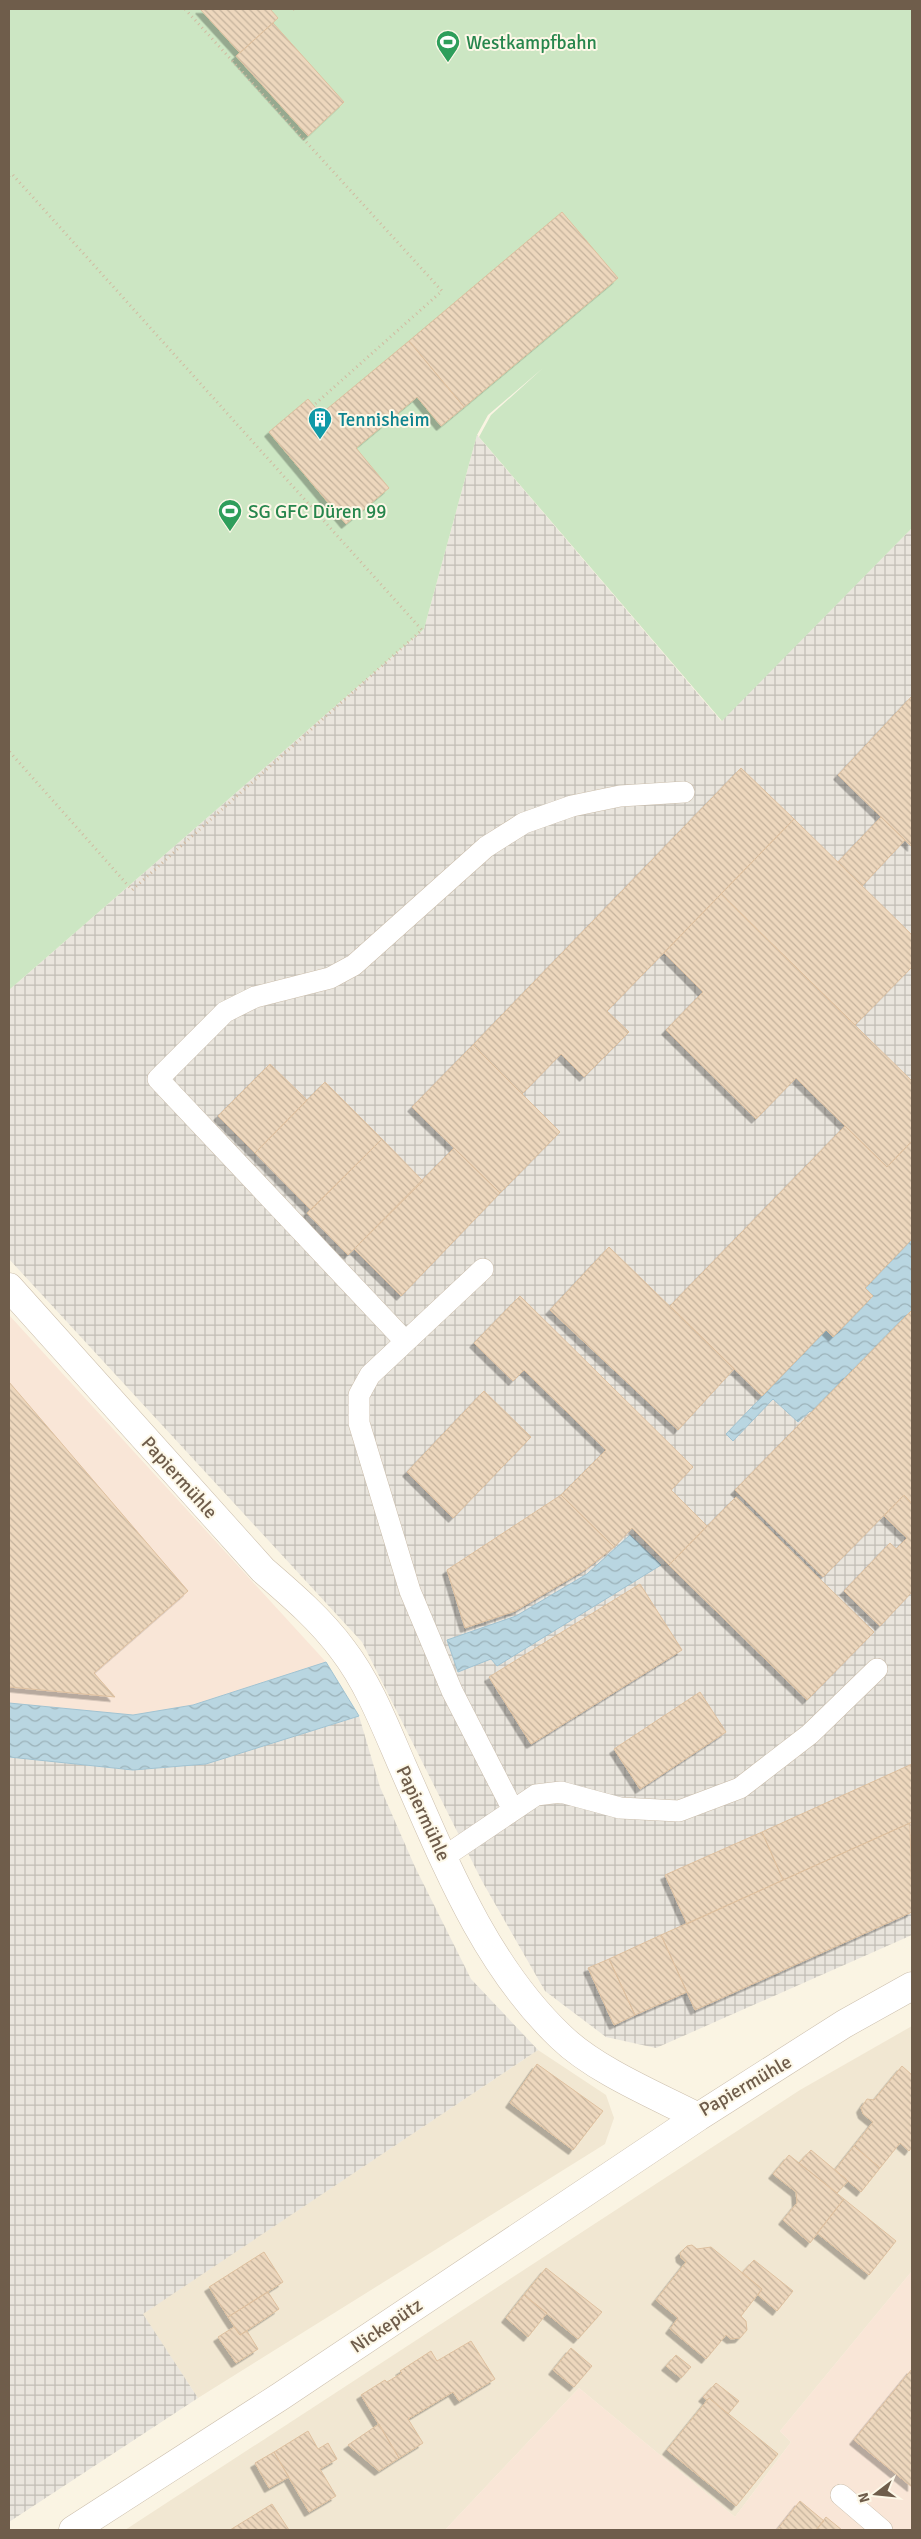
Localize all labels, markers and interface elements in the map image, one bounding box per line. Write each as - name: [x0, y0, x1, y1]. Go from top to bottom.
- sports icon: Westkampfbahn: [435, 29, 461, 63]
- place label: Westkampfbahn: [466, 31, 597, 55]
- building icon: Tennisheim: [307, 406, 333, 440]
- place label: Tennisheim: [338, 408, 430, 432]
- sports icon: SG GFC Düren 99: [217, 498, 243, 532]
- place label: SG GFC Düren 99: [248, 500, 387, 524]
- street label: Papiermühle: [136, 1432, 222, 1524]
- street label: Papiermühle: [391, 1762, 456, 1865]
- street label: Papiermühle: [695, 2050, 796, 2122]
- street label: Nickepütz: [346, 2293, 427, 2359]
- north arrow: [851, 2469, 901, 2519]
- text: N: [854, 2490, 873, 2504]

